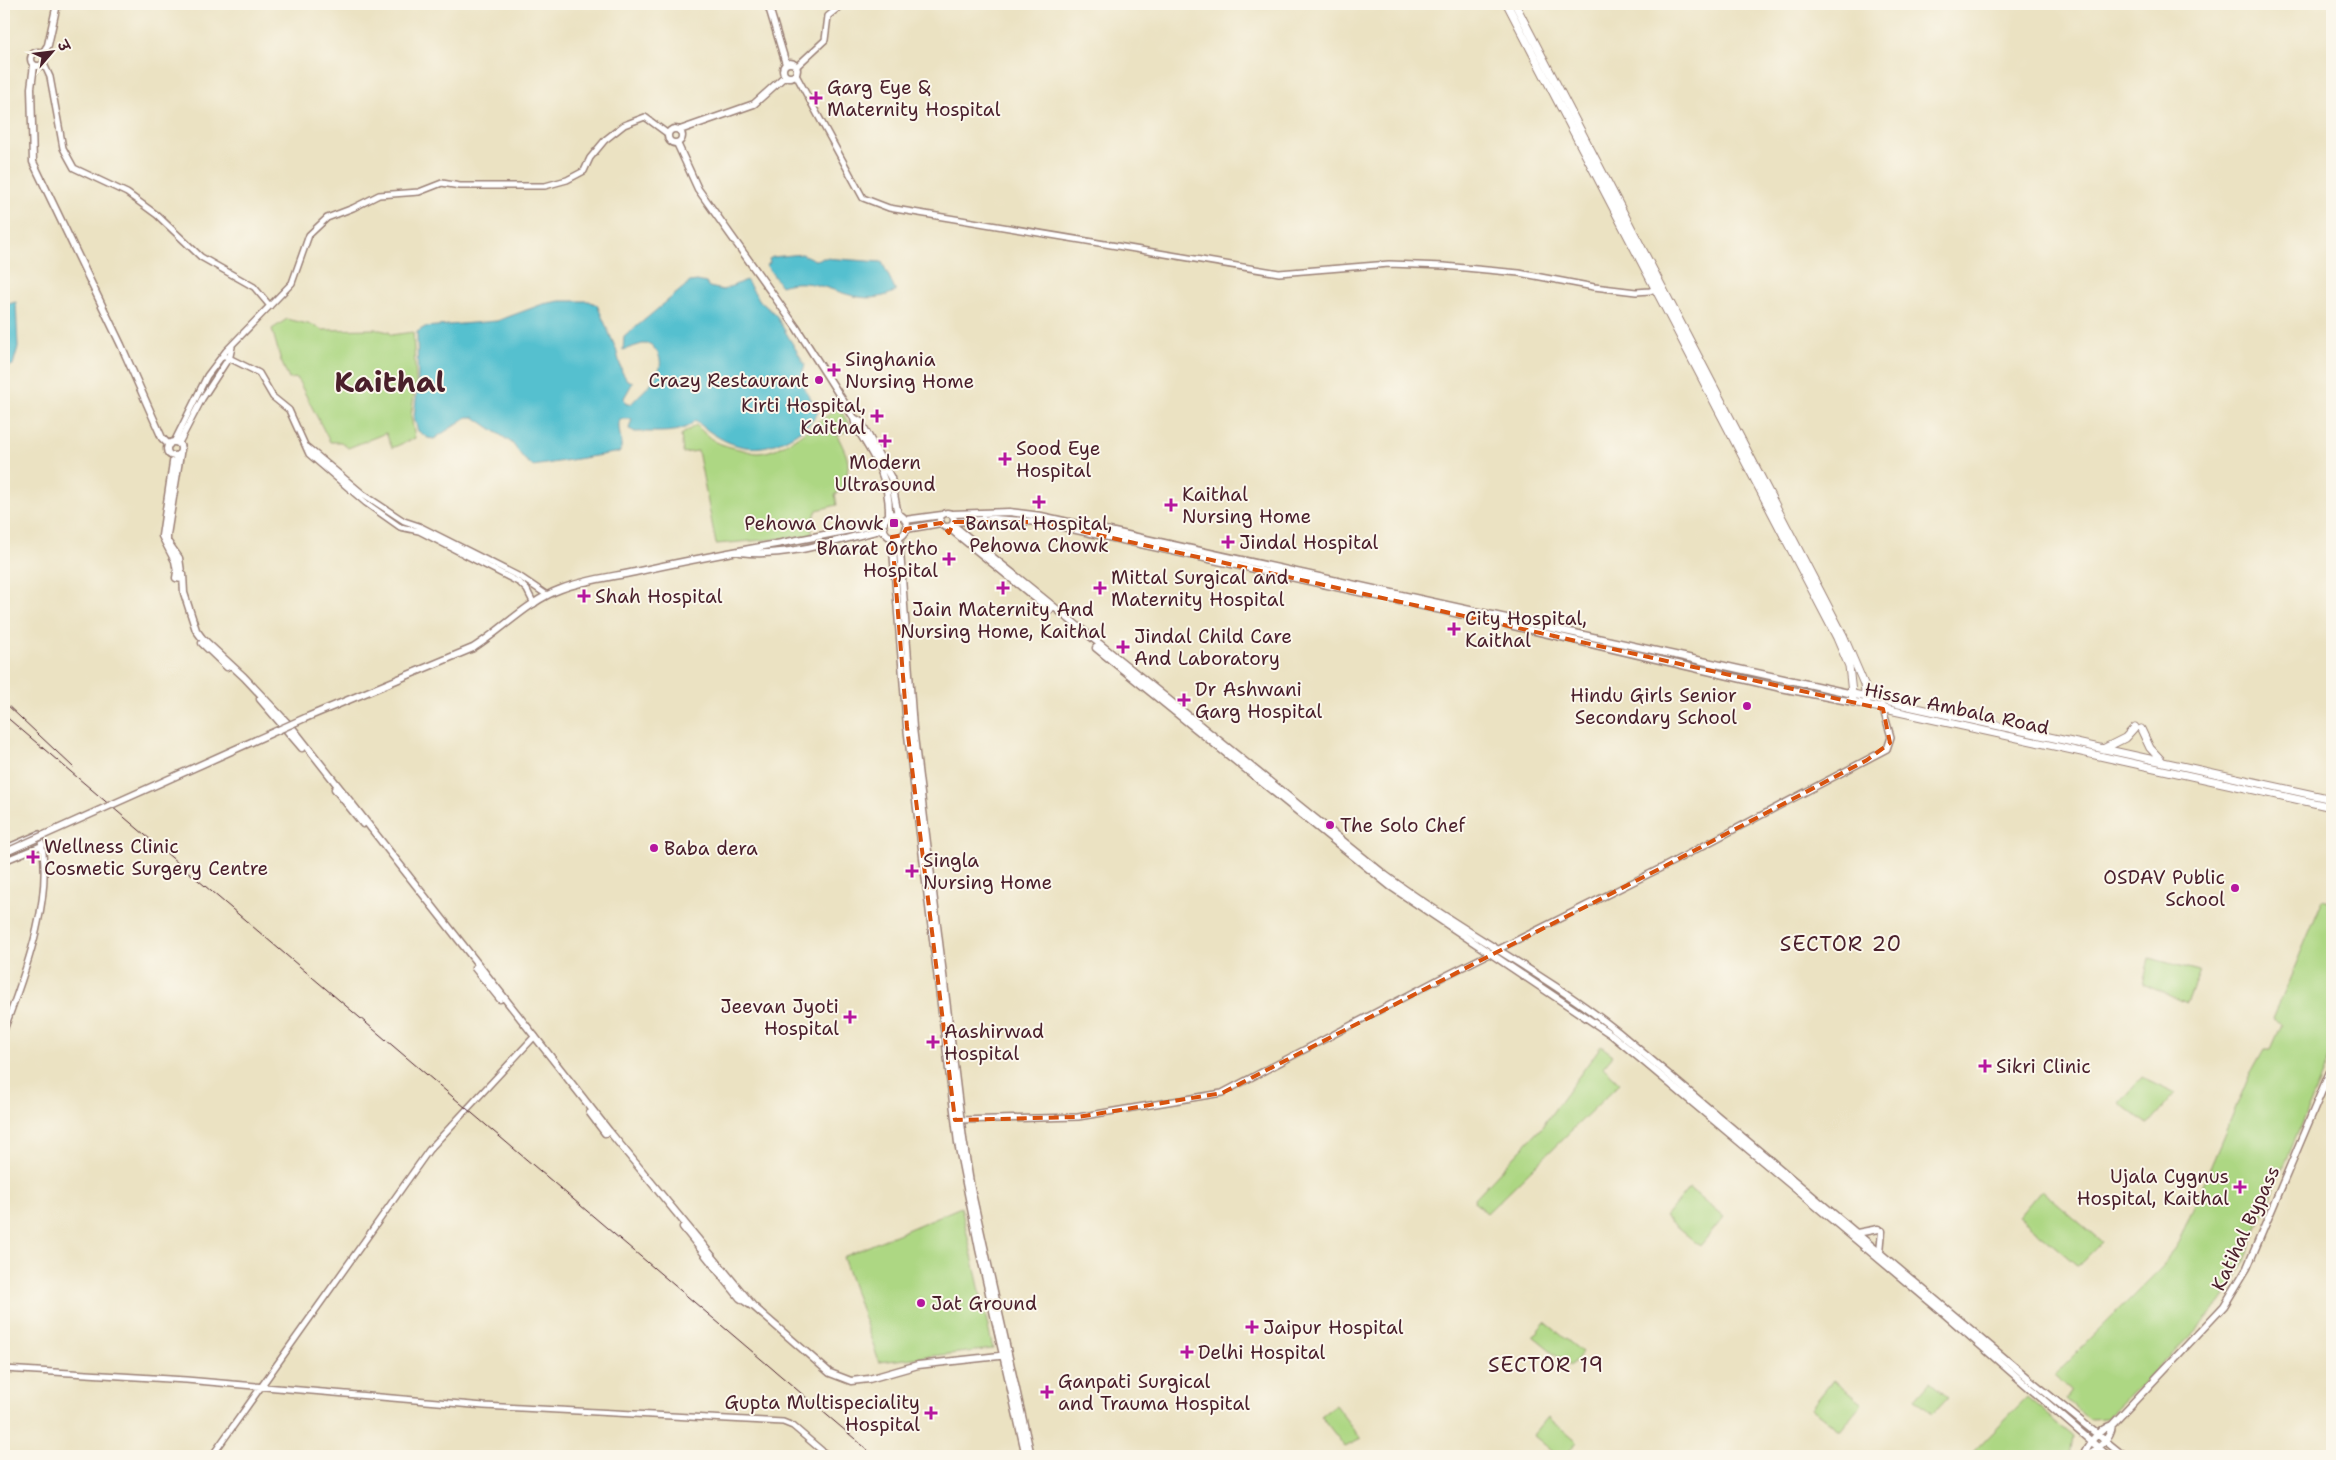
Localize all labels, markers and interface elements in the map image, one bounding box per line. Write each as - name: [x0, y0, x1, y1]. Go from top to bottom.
- north arrow: [28, 28, 78, 78]
- text: उ: [52, 36, 74, 56]
- place label: Garg Eye & Maternity Hospital: [827, 75, 1001, 122]
- marker: Garg Eye & Maternity Hospital: [809, 91, 823, 105]
- place label: Singhania Nursing Home: [845, 347, 974, 394]
- district label: Kaithal: [334, 362, 446, 401]
- marker: Singhania Nursing Home: [827, 363, 841, 377]
- place label: Crazy Restaurant: [649, 368, 809, 393]
- marker: Crazy Restaurant: [813, 374, 825, 386]
- place label: Kirti Hospital, Kaithal: [741, 393, 866, 440]
- marker: Kirti Hospital, Kaithal: [870, 409, 884, 423]
- marker: Modern Ultrasound: [878, 434, 892, 448]
- place label: Sood Eye Hospital: [1016, 436, 1100, 483]
- place label: Modern Ultrasound: [835, 450, 935, 497]
- marker: Sood Eye Hospital: [998, 452, 1012, 466]
- place label: Kaithal Nursing Home: [1182, 482, 1311, 529]
- marker: Bansal Hospital, Pehowa Chowk: [1032, 495, 1046, 509]
- marker: Kaithal Nursing Home: [1164, 498, 1178, 512]
- place label: Pehowa Chowk: [744, 511, 884, 536]
- place label: Bansal Hospital, Pehowa Chowk: [965, 511, 1113, 558]
- marker: Pehowa Chowk: [888, 517, 900, 529]
- place label: Jindal Hospital: [1239, 530, 1378, 555]
- marker: Jindal Hospital: [1221, 535, 1235, 549]
- place label: Bharat Ortho Hospital: [817, 536, 938, 583]
- marker: Bharat Ortho Hospital: [942, 552, 956, 566]
- place label: Mittal Surgical and Maternity Hospital: [1111, 565, 1288, 612]
- marker: Jain Maternity And Nursing Home, Kaithal: [996, 581, 1010, 595]
- marker: Mittal Surgical and Maternity Hospital: [1093, 581, 1107, 595]
- place label: Shah Hospital: [595, 584, 723, 609]
- marker: Shah Hospital: [577, 589, 591, 603]
- place label: Jain Maternity And Nursing Home, Kaithal: [900, 597, 1106, 644]
- place label: City Hospital, Kaithal: [1465, 606, 1587, 653]
- marker: City Hospital, Kaithal: [1447, 622, 1461, 636]
- place label: Jindal Child Care And Laboratory: [1134, 624, 1292, 671]
- marker: Jindal Child Care And Laboratory: [1116, 640, 1130, 654]
- place label: Dr Ashwani Garg Hospital: [1195, 677, 1323, 724]
- street label: Hissar Ambala Road: [1862, 677, 2052, 740]
- place label: Hindu Girls Senior Secondary School: [1570, 683, 1737, 730]
- marker: Dr Ashwani Garg Hospital: [1177, 693, 1191, 707]
- marker: Hindu Girls Senior Secondary School: [1741, 700, 1753, 712]
- place label: The Solo Chef: [1340, 813, 1467, 838]
- marker: The Solo Chef: [1324, 819, 1336, 831]
- place label: Wellness Clinic Cosmetic Surgery Centre: [44, 834, 268, 881]
- place label: Baba dera: [664, 836, 758, 861]
- marker: Baba dera: [648, 842, 660, 854]
- place label: Singla Nursing Home: [923, 848, 1052, 895]
- marker: Wellness Clinic Cosmetic Surgery Centre: [26, 850, 40, 864]
- marker: Singla Nursing Home: [905, 864, 919, 878]
- place label: OSDAV Public School: [2103, 865, 2225, 912]
- marker: OSDAV Public School: [2229, 882, 2241, 894]
- district label: SECTOR 20: [1780, 930, 1902, 958]
- place label: Jeevan Jyoti Hospital: [720, 994, 839, 1041]
- marker: Jeevan Jyoti Hospital: [843, 1010, 857, 1024]
- place label: Aashirwad Hospital: [944, 1019, 1044, 1066]
- marker: Aashirwad Hospital: [926, 1035, 940, 1049]
- place label: Sikri Clinic: [1996, 1054, 2091, 1079]
- marker: Sikri Clinic: [1978, 1059, 1992, 1073]
- street label: Katihal Bypass: [2206, 1162, 2285, 1295]
- place label: Ujala Cygnus Hospital, Kaithal: [2077, 1164, 2229, 1211]
- marker: Ujala Cygnus Hospital, Kaithal: [2233, 1180, 2247, 1194]
- place label: Jat Ground: [931, 1291, 1037, 1316]
- marker: Jat Ground: [915, 1297, 927, 1309]
- place label: Jaipur Hospital: [1263, 1315, 1404, 1340]
- marker: Jaipur Hospital: [1245, 1320, 1259, 1334]
- place label: Delhi Hospital: [1198, 1340, 1325, 1365]
- marker: Delhi Hospital: [1180, 1345, 1194, 1359]
- district label: SECTOR 19: [1488, 1351, 1604, 1379]
- place label: Ganpati Surgical and Trauma Hospital: [1058, 1369, 1250, 1416]
- marker: Ganpati Surgical and Trauma Hospital: [1040, 1385, 1054, 1399]
- place label: Gupta Multispeciality Hospital: [724, 1390, 920, 1437]
- marker: Gupta Multispeciality Hospital: [924, 1406, 938, 1420]

